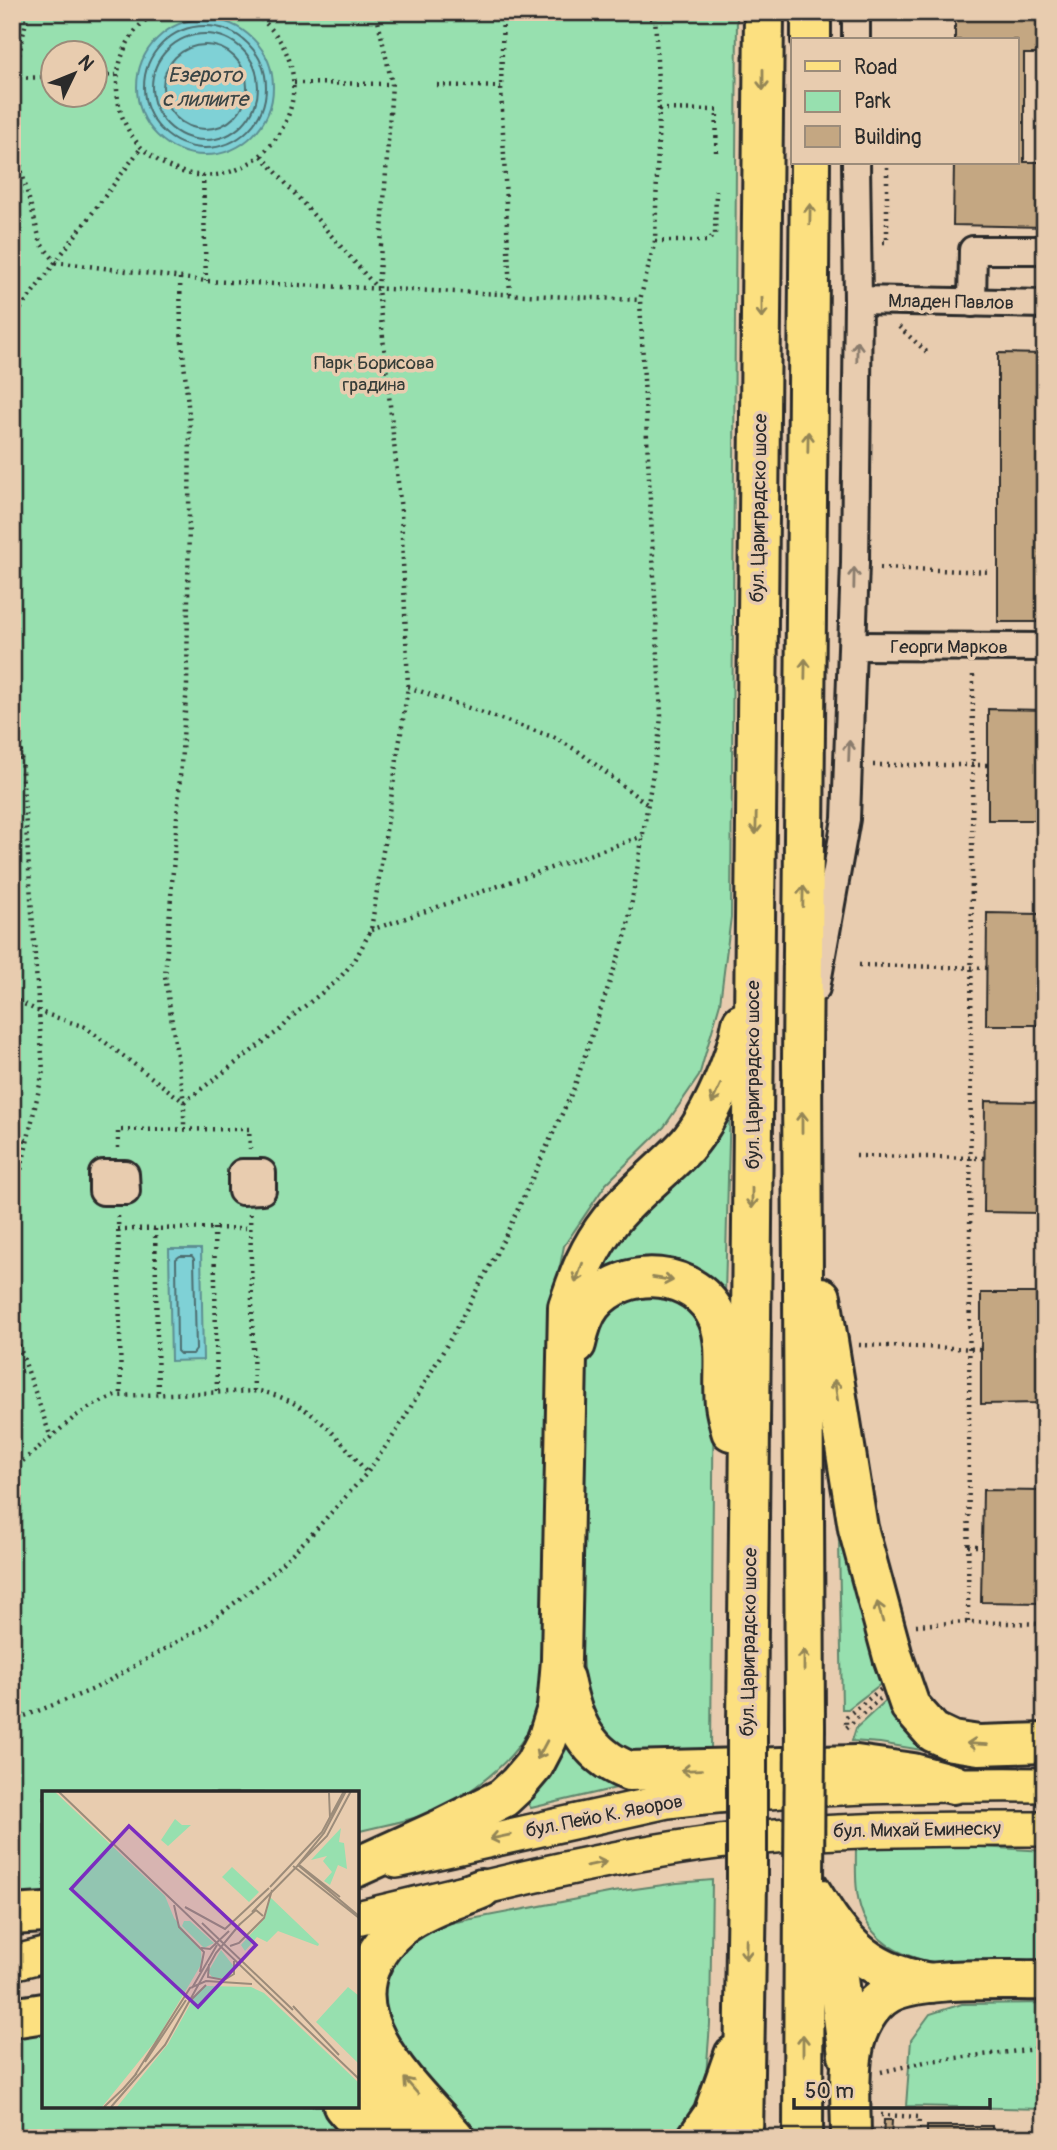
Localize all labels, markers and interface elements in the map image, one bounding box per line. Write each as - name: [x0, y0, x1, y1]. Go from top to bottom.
- north arrow: [38, 38, 108, 108]
- legend: [791, 38, 1018, 164]
- text: N: [73, 50, 99, 76]
- text: Road: [854, 54, 898, 81]
- water label: Езерото с лилиите: [162, 62, 251, 113]
- one-way arrow: [757, 69, 770, 92]
- text: Park: [854, 88, 891, 115]
- text: Building: [854, 124, 921, 151]
- one-way arrow: [803, 203, 816, 226]
- street label: Младен Павлов: [888, 289, 1014, 315]
- one-way arrow: [755, 296, 769, 319]
- one-way arrow: [850, 339, 864, 362]
- park label: Парк Борисова градина: [314, 351, 434, 397]
- street label: бул. Цариградско шосе: [745, 413, 773, 603]
- one-way arrow: [801, 430, 814, 453]
- one-way arrow: [848, 567, 861, 590]
- street label: Георги Марков: [890, 635, 1008, 659]
- one-way arrow: [799, 658, 812, 681]
- one-way arrow: [842, 740, 855, 763]
- one-way arrow: [749, 812, 763, 835]
- one-way arrow: [796, 885, 810, 908]
- street label: бул. Цариградско шосе: [741, 980, 765, 1170]
- one-way arrow: [709, 1083, 722, 1104]
- one-way arrow: [795, 1111, 809, 1134]
- one-way arrow: [745, 1186, 759, 1209]
- one-way arrow: [572, 1262, 584, 1284]
- one-way arrow: [651, 1273, 674, 1286]
- one-way arrow: [829, 1379, 842, 1402]
- street label: бул. Цариградско шосе: [735, 1547, 763, 1737]
- one-way arrow: [873, 1602, 886, 1624]
- one-way arrow: [797, 1648, 811, 1671]
- one-way arrow: [965, 1738, 988, 1751]
- one-way arrow: [535, 1739, 549, 1759]
- one-way arrow: [679, 1764, 702, 1777]
- street label: бул. Пейо К. Яворов: [523, 1789, 685, 1843]
- inset map: [42, 1791, 359, 2108]
- street label: бул. Михай Еминеску: [833, 1817, 1001, 1843]
- one-way arrow: [489, 1830, 512, 1844]
- one-way arrow: [584, 1856, 607, 1870]
- one-way arrow: [739, 1937, 753, 1960]
- one-way arrow: [796, 2034, 810, 2057]
- scale bar: [794, 2066, 990, 2110]
- one-way arrow: [403, 2077, 419, 2095]
- text: 50 m: [805, 2078, 854, 2105]

